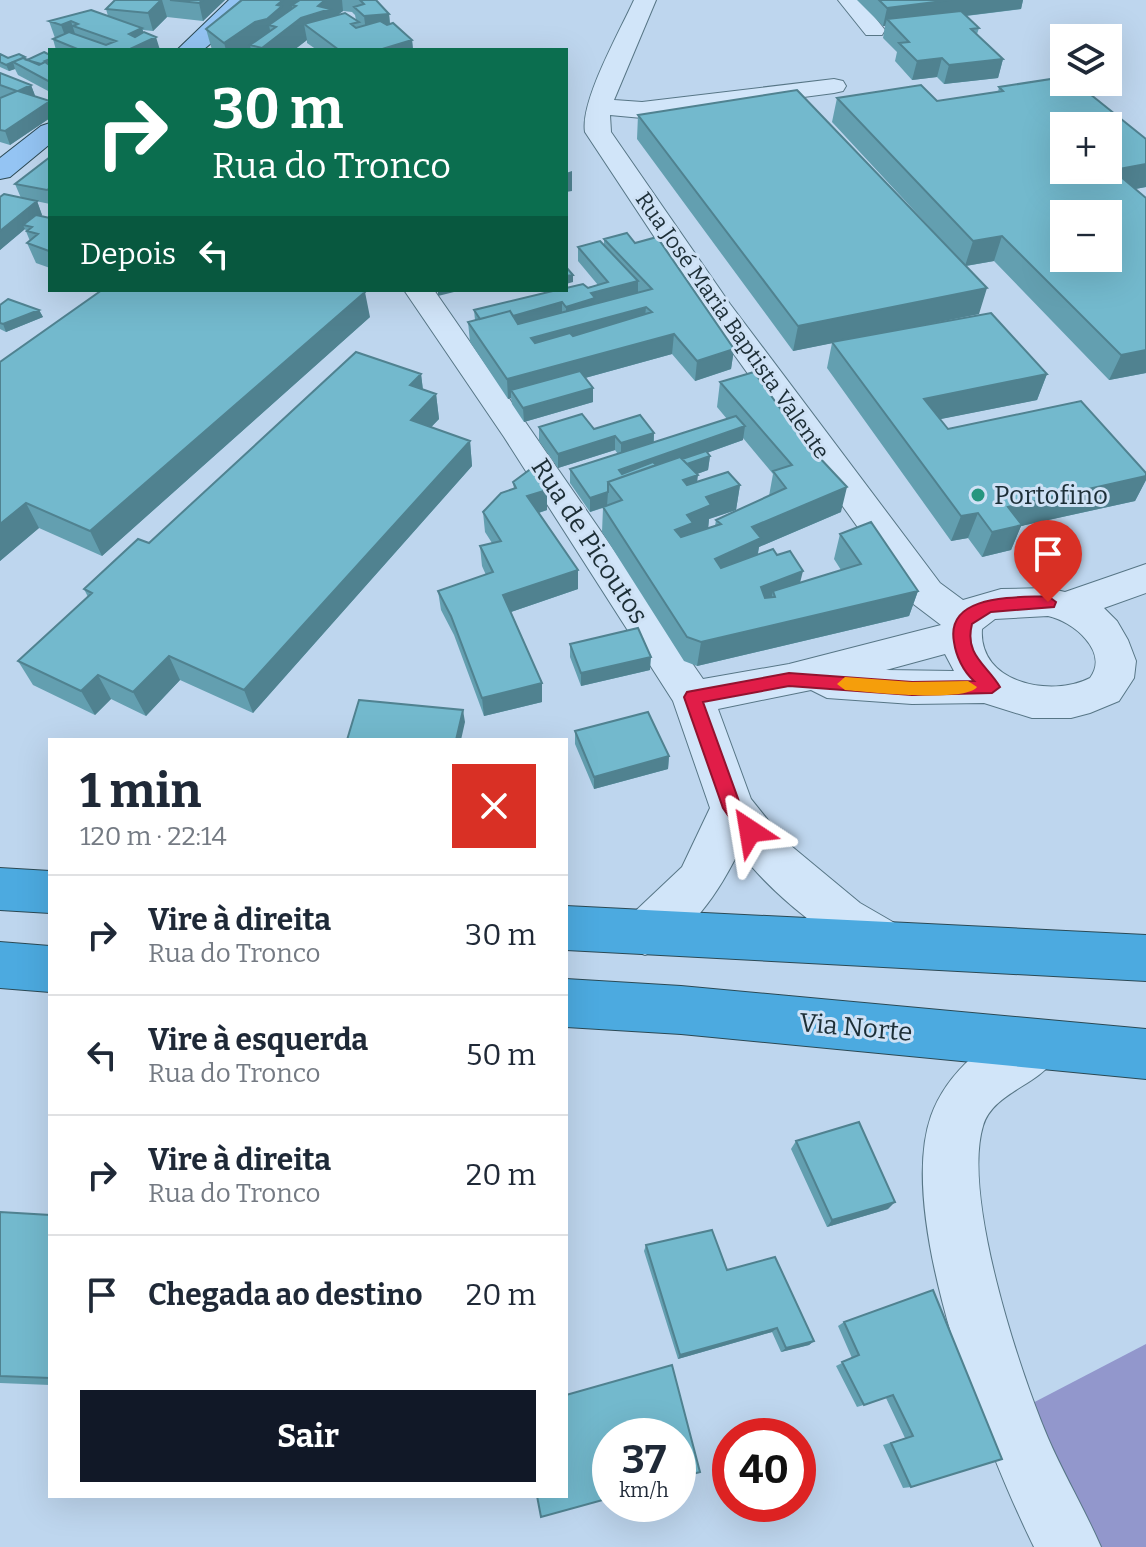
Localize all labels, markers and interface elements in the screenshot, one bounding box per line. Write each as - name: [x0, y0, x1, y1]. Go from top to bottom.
- map controls: [1050, 24, 1122, 272]
- button: layers: [1050, 24, 1122, 96]
- text: 30 m: [212, 76, 343, 143]
- icon: right: [80, 80, 184, 184]
- button: +: [1050, 112, 1122, 184]
- text: Rua do Tronco: [212, 144, 451, 188]
- street label: Rua José Maria Baptista Valente: [630, 187, 835, 464]
- button: −: [1050, 200, 1122, 272]
- icon: left: [192, 232, 236, 276]
- text: Depois: [80, 236, 176, 272]
- street label: Rua de Picoutos: [525, 453, 654, 630]
- place label: Portofino: [994, 480, 1108, 511]
- marker: Portofino: [969, 486, 987, 504]
- pin: [1014, 520, 1082, 602]
- icon: arrive: [1026, 532, 1070, 576]
- text: 1 min: [80, 762, 201, 820]
- button: close: [452, 764, 536, 848]
- position arrow: [708, 789, 792, 873]
- text: 120 m · 22:14: [80, 821, 227, 852]
- text: Vire à direita: [148, 902, 331, 938]
- icon: right: [80, 913, 124, 957]
- text: 30 m: [465, 917, 536, 953]
- text: Rua do Tronco: [148, 938, 321, 969]
- street label: Via Norte: [798, 1007, 914, 1048]
- text: Vire à esquerda: [148, 1022, 368, 1058]
- icon: left: [80, 1033, 124, 1077]
- text: 50 m: [466, 1037, 536, 1073]
- text: Rua do Tronco: [148, 1058, 321, 1089]
- text: Vire à direita: [148, 1142, 331, 1178]
- icon: right: [80, 1153, 124, 1197]
- text: 20 m: [466, 1157, 536, 1193]
- text: Rua do Tronco: [148, 1178, 321, 1209]
- icon: arrive: [80, 1273, 124, 1317]
- text: Chegada ao destino: [148, 1277, 423, 1313]
- text: 20 m: [466, 1277, 536, 1313]
- button: Sair: [80, 1390, 536, 1482]
- speed limit sign: 40: [712, 1418, 816, 1522]
- text: 37: [622, 1436, 666, 1484]
- text: km/h: [619, 1478, 669, 1502]

